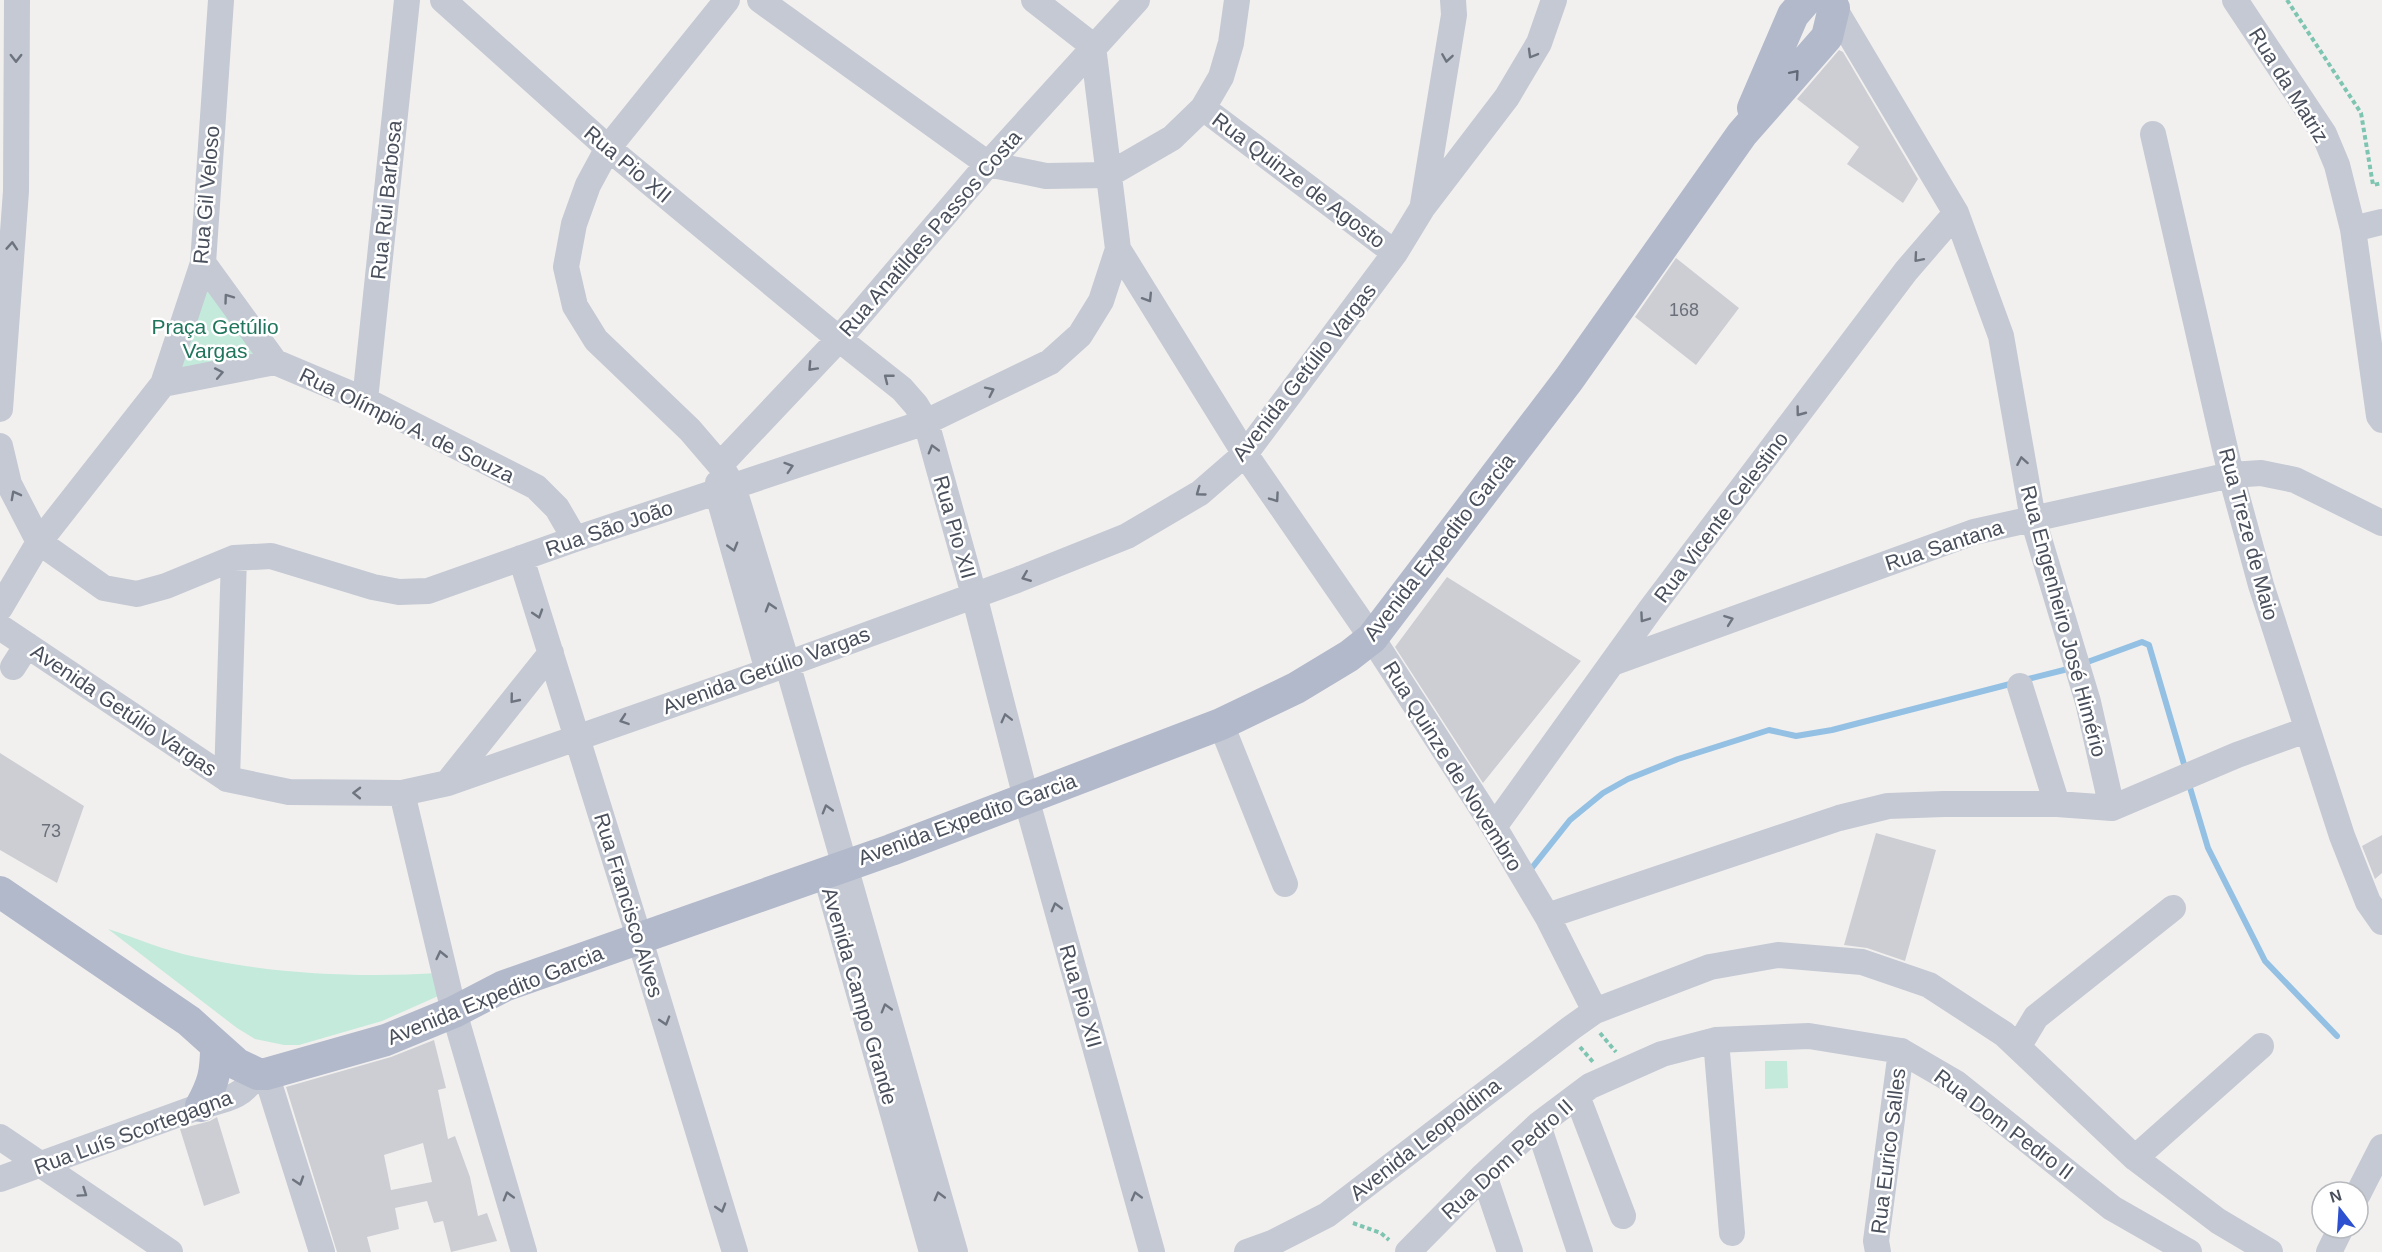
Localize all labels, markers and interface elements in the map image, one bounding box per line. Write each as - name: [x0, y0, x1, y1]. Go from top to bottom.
- street label: Rua da Matriz: [2245, 23, 2333, 147]
- one-way arrow: [1528, 48, 1539, 58]
- one-way arrow: [1441, 53, 1454, 63]
- one-way arrow: [10, 54, 22, 63]
- one-way arrow: [1788, 70, 1799, 81]
- street label: Rua Quinze de Agosto: [1208, 108, 1390, 252]
- street label: Rua Rui Barbosa: [366, 119, 406, 281]
- street label: Rua Pio XII: [580, 121, 676, 207]
- street label: Rua Gil Veloso: [188, 125, 224, 265]
- street label: Rua Anatildes Passos Costa: [834, 125, 1026, 341]
- one-way arrow: [5, 241, 18, 250]
- one-way arrow: [1914, 251, 1925, 262]
- street label: Avenida Getúlio Vargas: [1228, 279, 1380, 465]
- one-way arrow: [1141, 292, 1152, 303]
- one-way arrow: [225, 293, 236, 304]
- house number: 168: [1669, 300, 1699, 320]
- park label: Praça Getúlio Vargas: [151, 315, 279, 362]
- one-way arrow: [809, 359, 820, 370]
- street label: Rua Olímpio A. de Souza: [296, 363, 518, 487]
- one-way arrow: [214, 367, 224, 380]
- one-way arrow: [884, 374, 895, 385]
- one-way arrow: [984, 386, 995, 398]
- one-way arrow: [1796, 406, 1807, 417]
- street label: Rua Vicente Celestino: [1649, 427, 1793, 607]
- one-way arrow: [928, 444, 940, 455]
- street label: Rua Treze de Maio: [2215, 445, 2283, 623]
- street label: Avenida Expedito Garcia: [1359, 449, 1519, 645]
- one-way arrow: [2016, 457, 2029, 467]
- one-way arrow: [783, 462, 794, 475]
- street label: Rua Pio XII: [929, 473, 981, 581]
- street label: Rua Engenheiro José Himério: [2017, 483, 2111, 759]
- one-way arrow: [1196, 485, 1207, 496]
- one-way arrow: [11, 491, 22, 502]
- one-way arrow: [1268, 492, 1279, 503]
- street label: Rua São João: [542, 495, 676, 561]
- street label: Rua Santana: [1882, 515, 2006, 575]
- one-way arrow: [726, 541, 738, 552]
- one-way arrow: [1021, 570, 1032, 582]
- one-way arrow: [765, 602, 777, 613]
- one-way arrow: [531, 608, 543, 619]
- one-way arrow: [1640, 612, 1651, 623]
- one-way arrow: [1723, 615, 1734, 628]
- street label: Avenida Getúlio Vargas: [659, 622, 873, 718]
- street label: Avenida Getúlio Vargas: [27, 639, 221, 781]
- street label: Rua Quinze de Novembro: [1379, 657, 1527, 875]
- one-way arrow: [511, 692, 522, 703]
- one-way arrow: [619, 712, 630, 725]
- one-way arrow: [1000, 713, 1013, 723]
- street label: Avenida Expedito Garcia: [855, 769, 1080, 869]
- one-way arrow: [353, 786, 362, 799]
- one-way arrow: [822, 804, 835, 814]
- street label: Rua Francisco Alves: [590, 810, 668, 1000]
- house number: 73: [41, 821, 61, 841]
- street label: Avenida Campo Grande: [818, 885, 902, 1107]
- one-way arrow: [1051, 902, 1063, 912]
- street label: Avenida Expedito Garcia: [384, 941, 607, 1049]
- street label: Rua Pio XII: [1055, 942, 1107, 1050]
- one-way arrow: [435, 951, 448, 961]
- one-way arrow: [881, 1003, 893, 1014]
- one-way arrow: [658, 1015, 670, 1026]
- street label: Rua Dom Pedro II: [1930, 1064, 2078, 1184]
- street label: Rua Eurico Salles: [1866, 1067, 1910, 1235]
- street label: Avenida Leopoldina: [1345, 1073, 1505, 1205]
- street label: Rua Luís Scortegagna: [31, 1085, 235, 1179]
- street label: Rua Dom Pedro II: [1437, 1094, 1577, 1224]
- one-way arrow: [292, 1175, 305, 1186]
- north arrow: [2310, 1180, 2370, 1240]
- one-way arrow: [77, 1186, 87, 1198]
- text: N: [2328, 1186, 2344, 1206]
- one-way arrow: [503, 1191, 515, 1202]
- one-way arrow: [934, 1191, 947, 1201]
- one-way arrow: [1131, 1191, 1143, 1201]
- one-way arrow: [714, 1202, 726, 1213]

